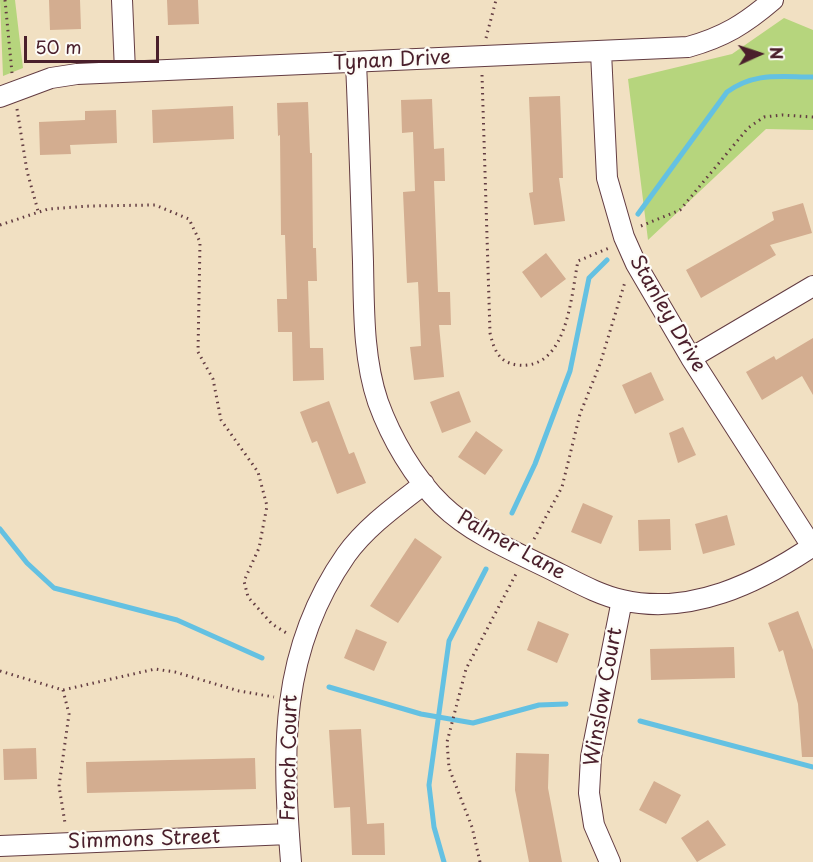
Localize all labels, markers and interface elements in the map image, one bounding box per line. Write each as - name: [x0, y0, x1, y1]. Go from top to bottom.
- scale bar: [27, 24, 162, 62]
- north arrow: [729, 24, 789, 84]
- text: 50 m: [35, 33, 82, 60]
- street label: Tynan Drive: [333, 46, 451, 76]
- text: N: [765, 46, 789, 60]
- street label: Stanley Drive: [624, 251, 710, 377]
- street label: Palmer Lane: [453, 506, 569, 586]
- street label: Winslow Court: [580, 626, 628, 768]
- street label: French Court: [277, 695, 303, 821]
- street label: Simmons Street: [67, 825, 221, 855]

